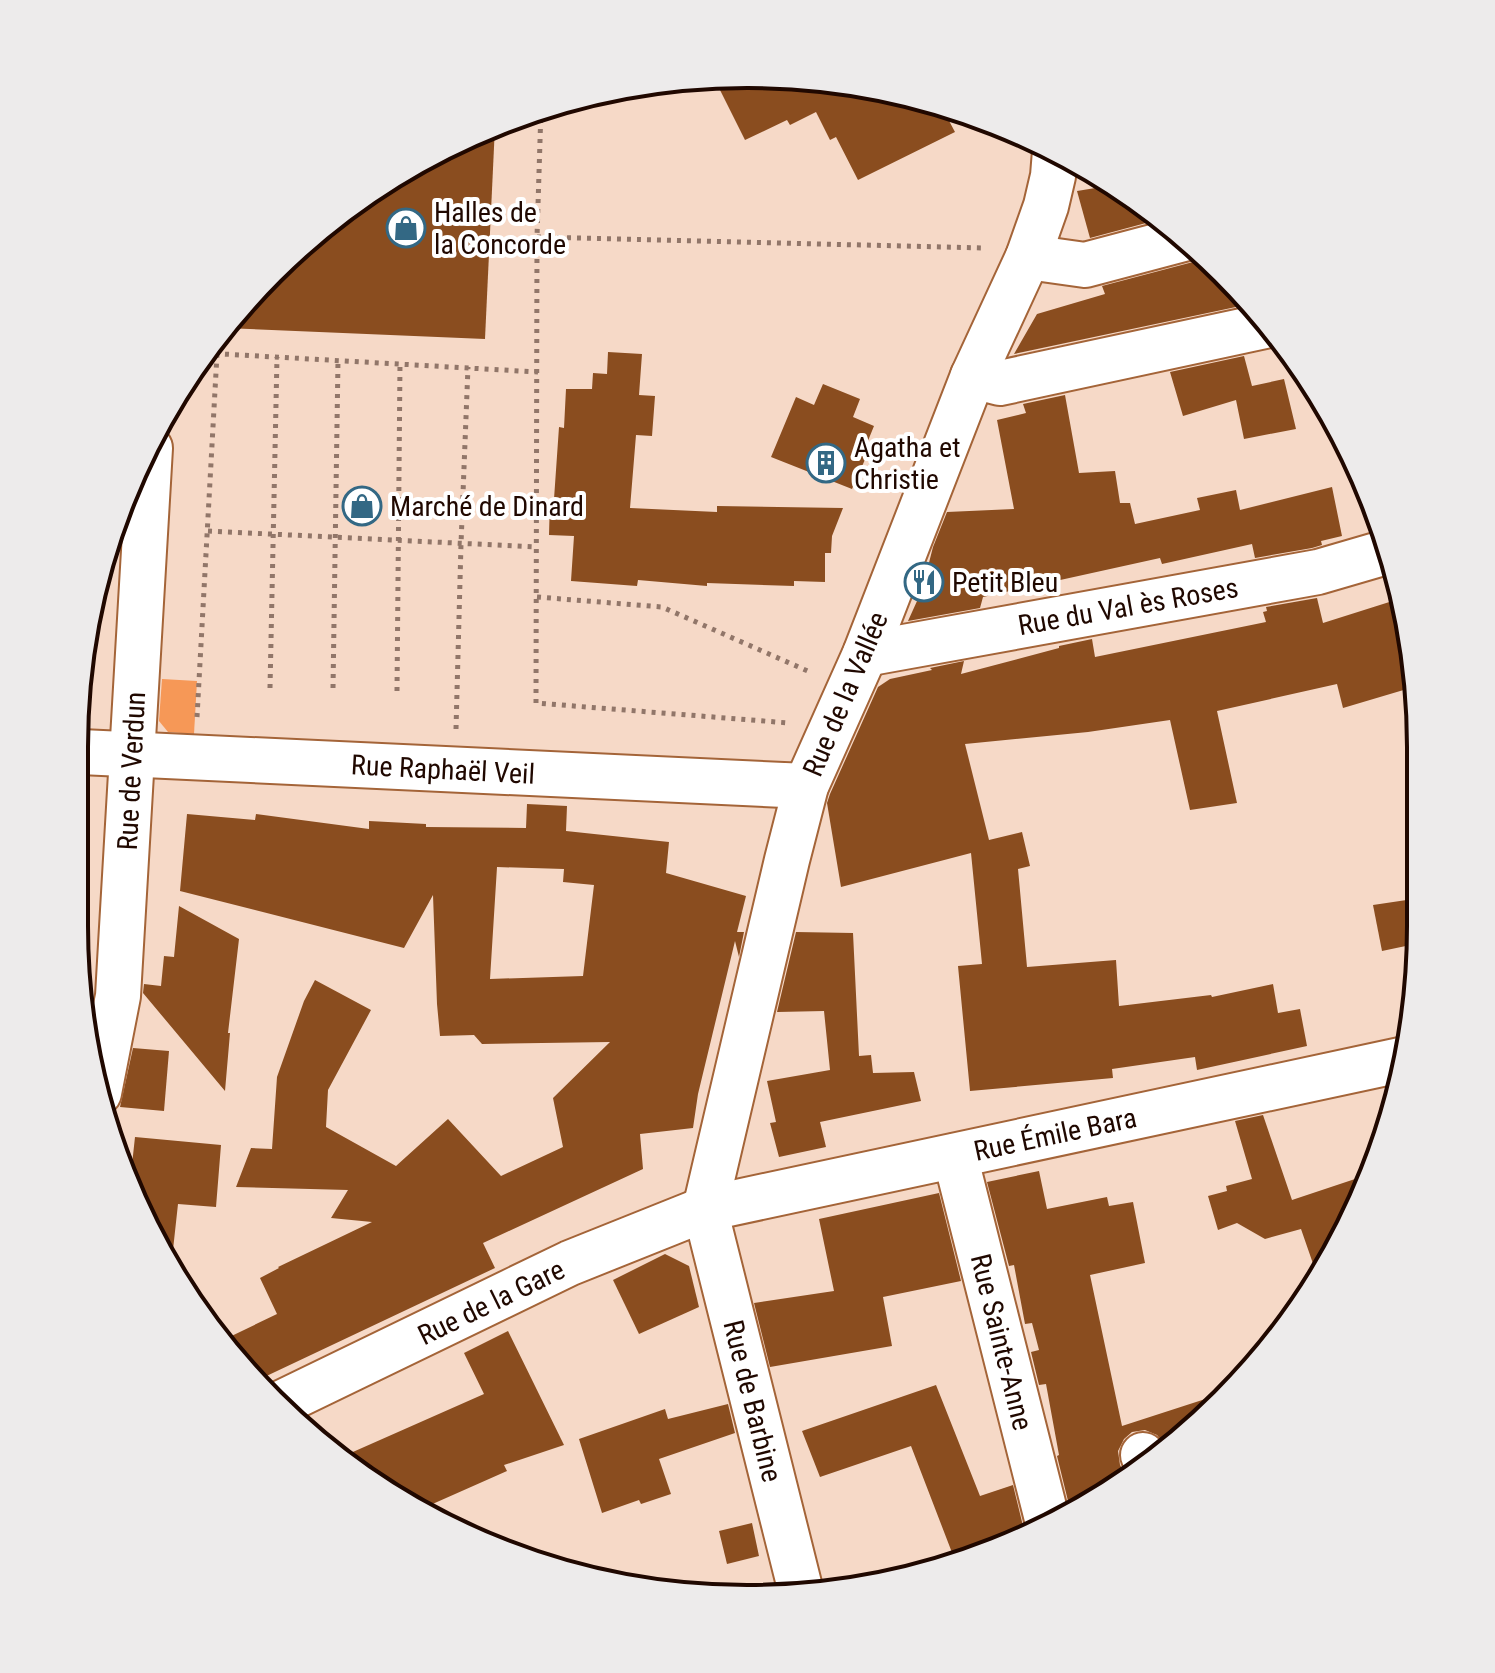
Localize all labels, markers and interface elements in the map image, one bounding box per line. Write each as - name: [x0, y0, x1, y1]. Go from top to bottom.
- place label: Halles de la Concorde: [434, 196, 566, 261]
- shop icon: Halles de la Concorde: [385, 207, 427, 249]
- place label: Agatha et Christie: [854, 431, 960, 496]
- building icon: Agatha et Christie: [805, 442, 847, 484]
- shop icon: Marché de Dinard: [341, 485, 383, 527]
- place label: Marché de Dinard: [390, 490, 584, 523]
- restaurant icon: Petit Bleu: [903, 561, 945, 603]
- place label: Petit Bleu: [952, 566, 1058, 599]
- street label: Rue du Val ès Roses: [1015, 571, 1241, 642]
- street label: Rue de la Vallée: [796, 607, 895, 781]
- street label: Rue de Verdun: [111, 691, 152, 851]
- street label: Rue Raphaël Veil: [350, 748, 536, 791]
- street label: Rue Émile Bara: [971, 1101, 1139, 1168]
- street label: Rue Sainte-Anne: [964, 1250, 1039, 1434]
- street label: Rue de la Gare: [413, 1253, 570, 1352]
- street label: Rue de Barbine: [716, 1317, 789, 1485]

